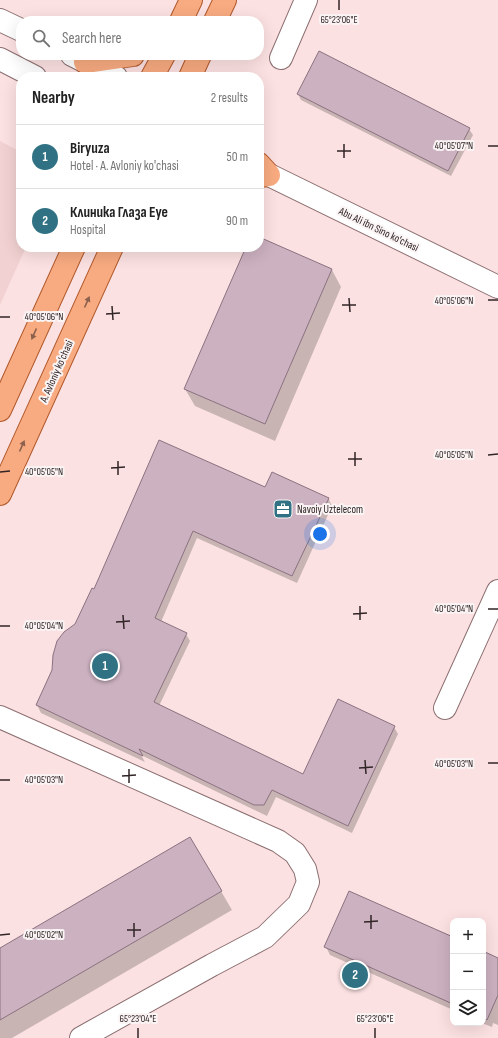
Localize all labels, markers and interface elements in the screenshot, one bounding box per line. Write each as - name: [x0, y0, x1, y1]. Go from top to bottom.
- text: 65°23'06"E: [320, 14, 358, 26]
- search box: [16, 16, 264, 60]
- icon: search: [30, 27, 52, 49]
- text: Search here: [62, 29, 122, 48]
- text: Nearby: [32, 88, 75, 108]
- text: 2 results: [211, 90, 248, 106]
- text: Biryuza: [70, 139, 110, 158]
- text: 40°05'07"N: [435, 140, 473, 152]
- text: 1: [42, 149, 48, 165]
- text: 50 m: [227, 149, 248, 165]
- text: Hotel · A. Avloniy ko'chasi: [70, 158, 179, 174]
- text: Клиника Глаза Eye: [70, 203, 168, 222]
- street label: Abu Ali ibn Sino ko'chasi: [336, 204, 421, 254]
- text: 2: [42, 213, 48, 229]
- text: 90 m: [226, 213, 248, 229]
- text: Hospital: [70, 222, 106, 238]
- text: 40°05'06"N: [435, 295, 473, 307]
- one-way arrow: [84, 297, 90, 308]
- text: 40°05'06"N: [25, 311, 63, 323]
- one-way arrow: [31, 328, 37, 340]
- street label: A. Avloniy ko'chasi: [37, 338, 76, 405]
- one-way arrow: [19, 441, 25, 452]
- text: 40°05'05"N: [435, 449, 473, 461]
- text: 40°05'05"N: [25, 466, 63, 478]
- office icon: Navoiy Uztelecom: [272, 498, 294, 520]
- place label: Navoiy Uztelecom: [297, 503, 363, 516]
- your location: [310, 524, 330, 544]
- text: 40°05'04"N: [435, 603, 473, 615]
- text: 40°05'04"N: [25, 620, 63, 632]
- pin: 1: [92, 651, 118, 681]
- text: 40°05'03"N: [435, 758, 473, 770]
- text: 40°05'03"N: [25, 774, 63, 786]
- map controls: [450, 918, 486, 1026]
- button: +: [450, 918, 486, 954]
- text: 40°05'02"N: [25, 929, 63, 941]
- button: −: [450, 954, 486, 990]
- pin: 2: [342, 960, 368, 990]
- button: layers: [450, 990, 486, 1026]
- text: 65°23'04"E: [120, 1013, 156, 1025]
- text: 65°23'06"E: [356, 1013, 394, 1025]

